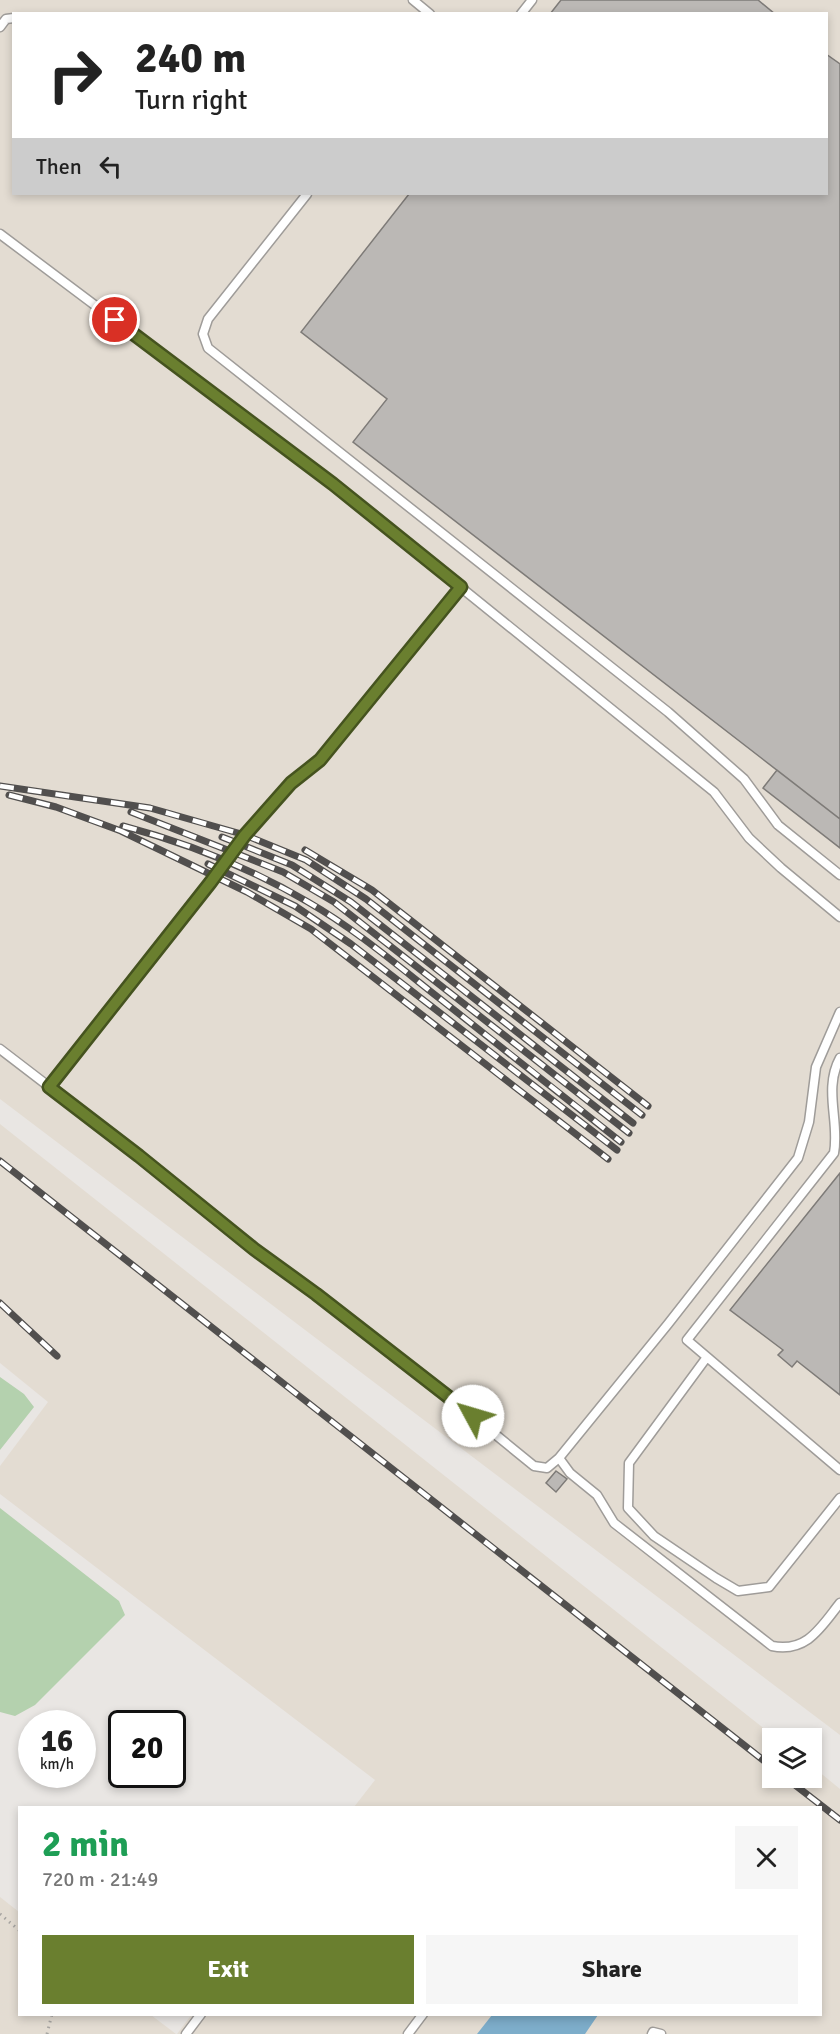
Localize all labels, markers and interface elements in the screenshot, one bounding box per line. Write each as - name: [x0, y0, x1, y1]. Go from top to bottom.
- text: 240 m: [135, 33, 246, 84]
- icon: right: [36, 36, 114, 114]
- text: Turn right: [135, 84, 248, 117]
- icon: left: [94, 150, 127, 183]
- text: Then: [36, 153, 82, 180]
- pin: [89, 294, 140, 345]
- icon: arrive: [98, 303, 131, 336]
- position arrow: [441, 1384, 505, 1448]
- speed limit sign: 20: [108, 1710, 186, 1788]
- text: 16: [41, 1723, 73, 1760]
- map controls: [762, 1728, 822, 1788]
- button: layers: [762, 1728, 822, 1788]
- text: km/h: [40, 1755, 74, 1773]
- text: 2 min: [42, 1822, 129, 1867]
- button: close: [735, 1826, 798, 1889]
- text: 720 m · 21:49: [42, 1867, 158, 1892]
- button: Exit: [42, 1935, 414, 2004]
- button: Share: [426, 1935, 798, 2004]

